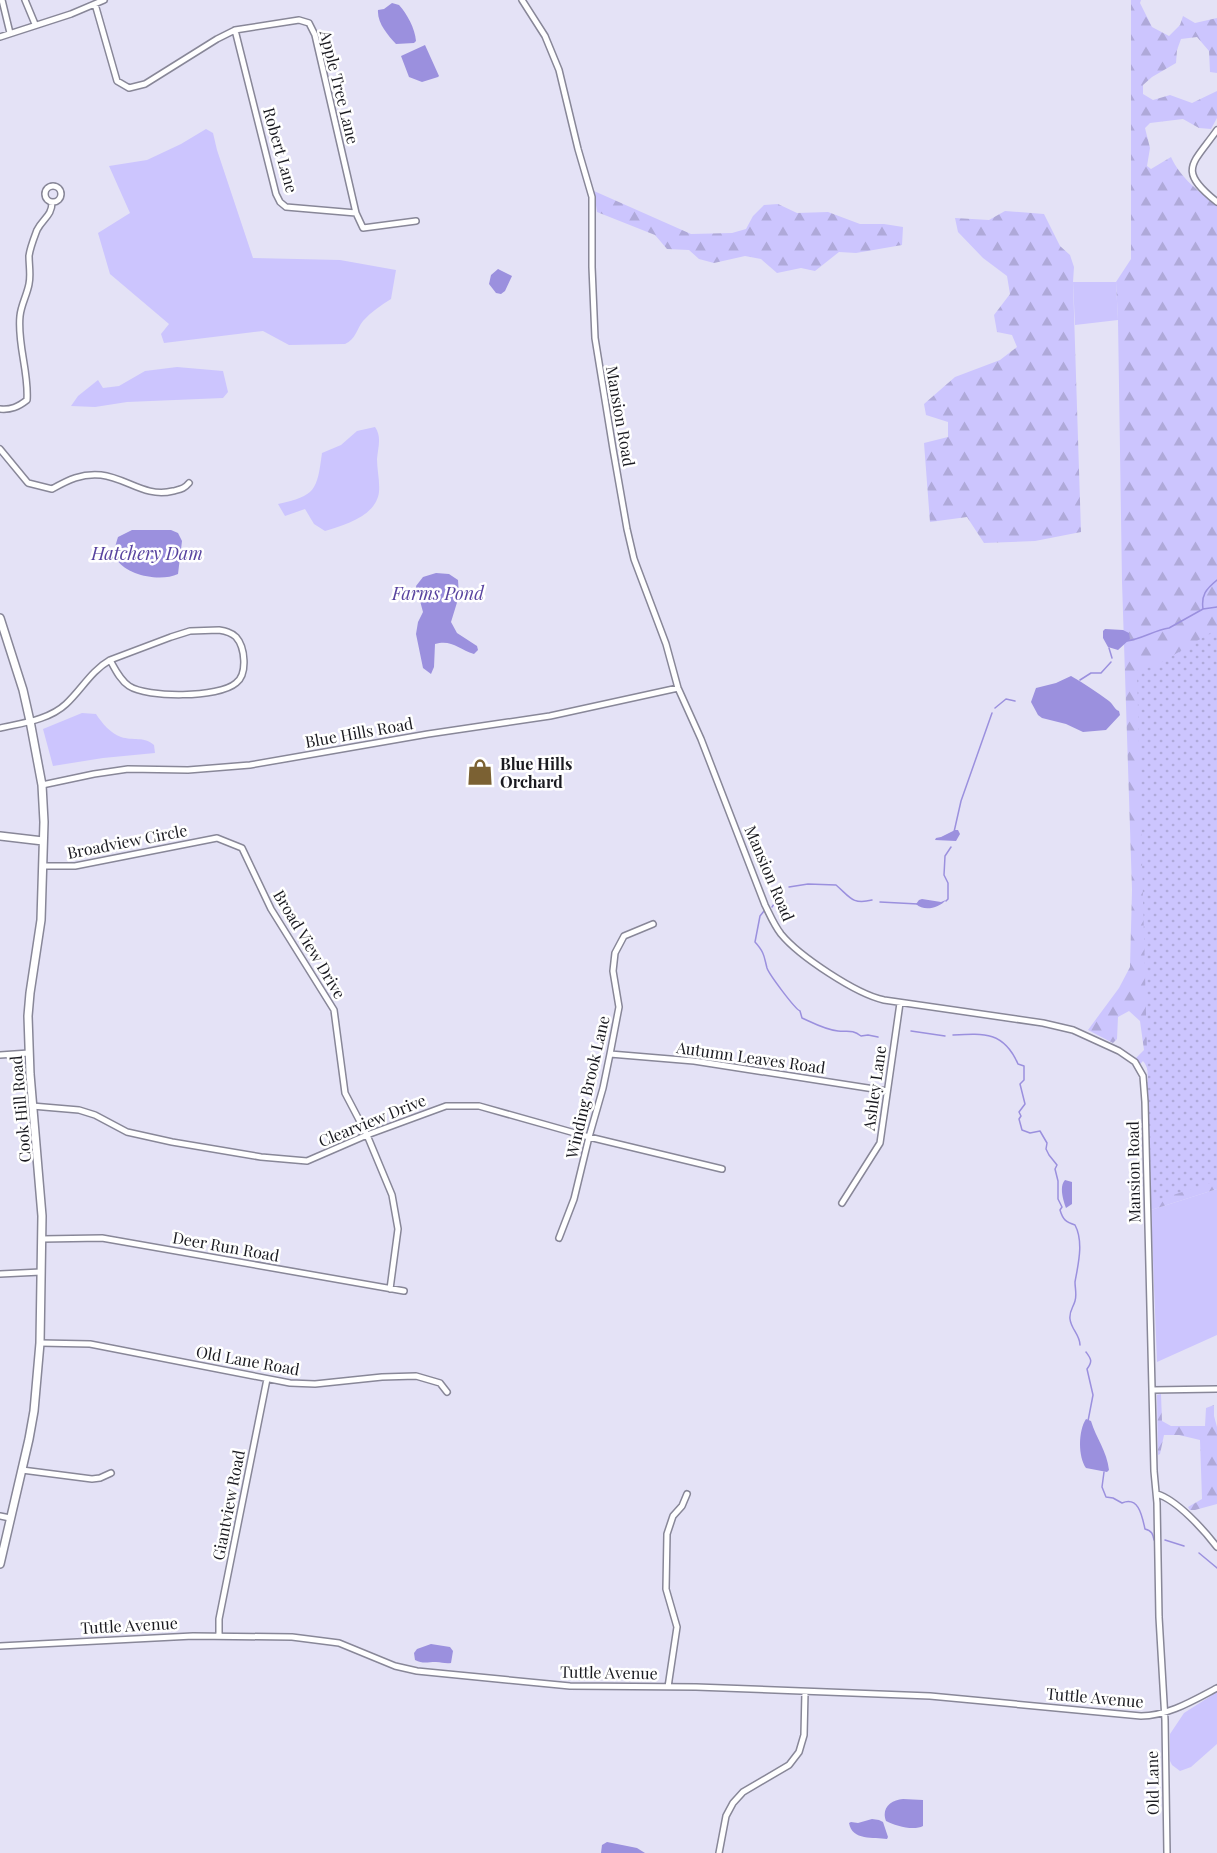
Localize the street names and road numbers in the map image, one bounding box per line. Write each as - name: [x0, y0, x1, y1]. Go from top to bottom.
- street label: Apple Tree Lane: [315, 27, 364, 146]
- street label: Robert Lane: [259, 105, 303, 195]
- street label: Mansion Road: [602, 364, 640, 468]
- street label: Blue Hills Road: [303, 712, 415, 752]
- street label: Broadview Circle: [65, 819, 189, 863]
- street label: Mansion Road: [740, 822, 800, 924]
- street label: Broad View Drive: [269, 886, 351, 1002]
- street label: Winding Brook Lane: [560, 1014, 614, 1161]
- street label: Autumn Leaves Road: [674, 1036, 827, 1078]
- street label: Ashley Lane: [858, 1044, 890, 1133]
- street label: Cook Hill Road: [5, 1055, 35, 1163]
- street label: Clearview Drive: [315, 1089, 429, 1151]
- street label: Mansion Road: [1122, 1121, 1144, 1223]
- street label: Deer Run Road: [171, 1226, 281, 1266]
- street label: Old Lane Road: [195, 1341, 301, 1379]
- street label: Giantview Road: [207, 1448, 249, 1562]
- street label: Tuttle Avenue: [80, 1612, 178, 1638]
- street label: Tuttle Avenue: [560, 1661, 658, 1683]
- street label: Tuttle Avenue: [1045, 1682, 1145, 1712]
- street label: Old Lane: [1141, 1751, 1163, 1815]

